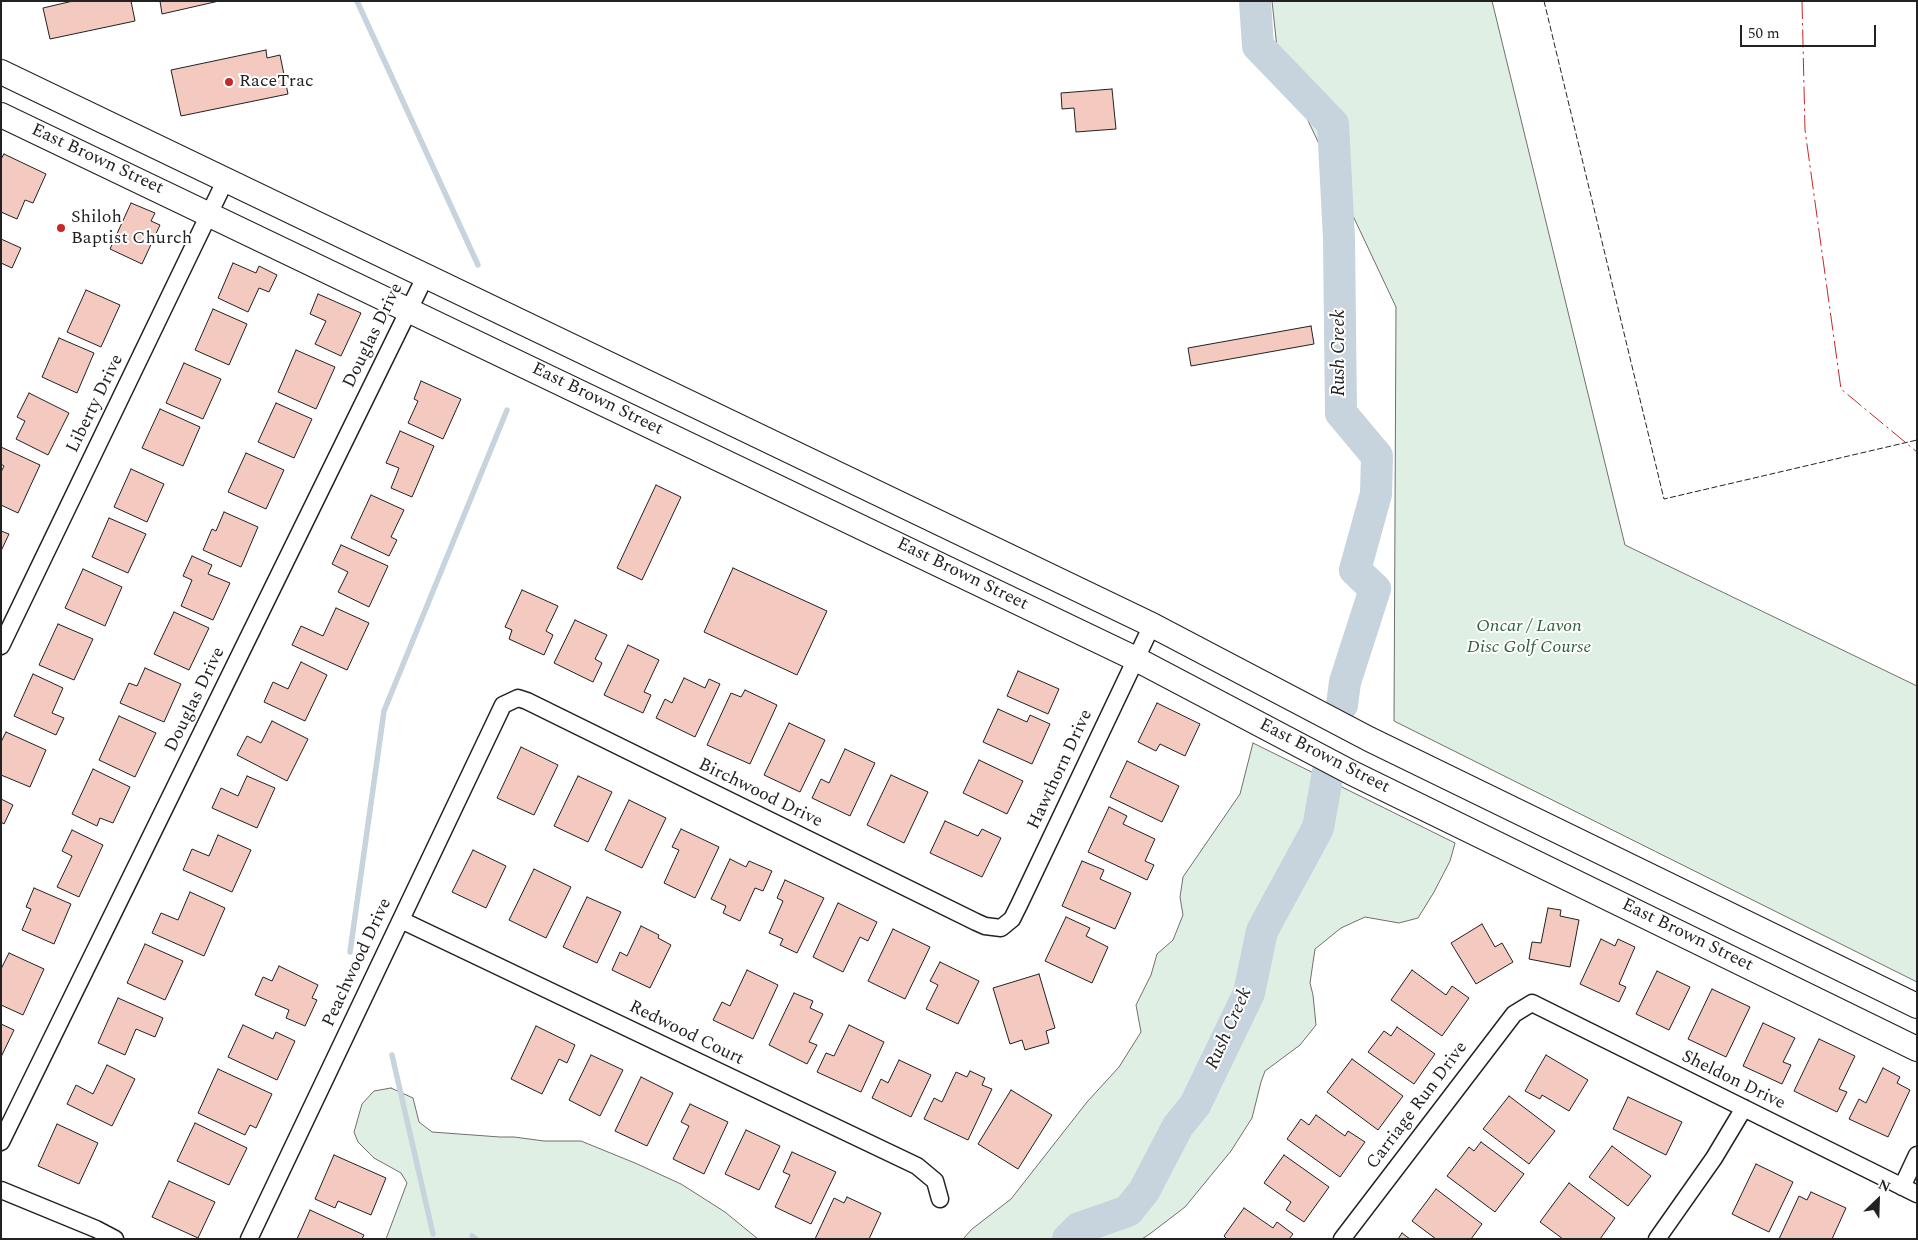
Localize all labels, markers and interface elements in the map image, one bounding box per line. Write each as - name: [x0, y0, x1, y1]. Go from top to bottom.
- scale bar: [1743, 15, 1879, 47]
- text: 50 m: [1748, 22, 1780, 45]
- place label: RaceTrac: [239, 71, 314, 93]
- marker: RaceTrac: [223, 76, 235, 88]
- street label: East Brown Street: [27, 120, 167, 200]
- place label: Shiloh Baptist Church: [71, 207, 192, 250]
- marker: Shiloh Baptist Church: [55, 222, 67, 234]
- street label: Douglas Drive: [339, 280, 409, 392]
- water label: Rush Creek: [1329, 309, 1351, 397]
- street label: Liberty Drive: [63, 351, 129, 457]
- street label: East Brown Street: [528, 359, 666, 441]
- street label: East Brown Street: [893, 534, 1031, 616]
- park label: Oncar / Lavon Disc Golf Course: [1467, 616, 1591, 659]
- street label: Douglas Drive: [161, 644, 231, 756]
- street label: Hawthorn Drive: [1024, 707, 1098, 833]
- street label: East Brown Street: [1255, 715, 1393, 799]
- street label: Birchwood Drive: [694, 755, 826, 833]
- street label: Peachwood Drive: [319, 895, 397, 1031]
- street label: East Brown Street: [1618, 895, 1756, 977]
- water label: Rush Creek: [1202, 985, 1258, 1073]
- street label: Redwood Court: [625, 997, 747, 1071]
- street label: Carriage Run Drive: [1363, 1038, 1473, 1174]
- street label: Sheldon Drive: [1678, 1047, 1788, 1115]
- text: N: [1875, 1174, 1894, 1198]
- north arrow: [1853, 1175, 1903, 1225]

